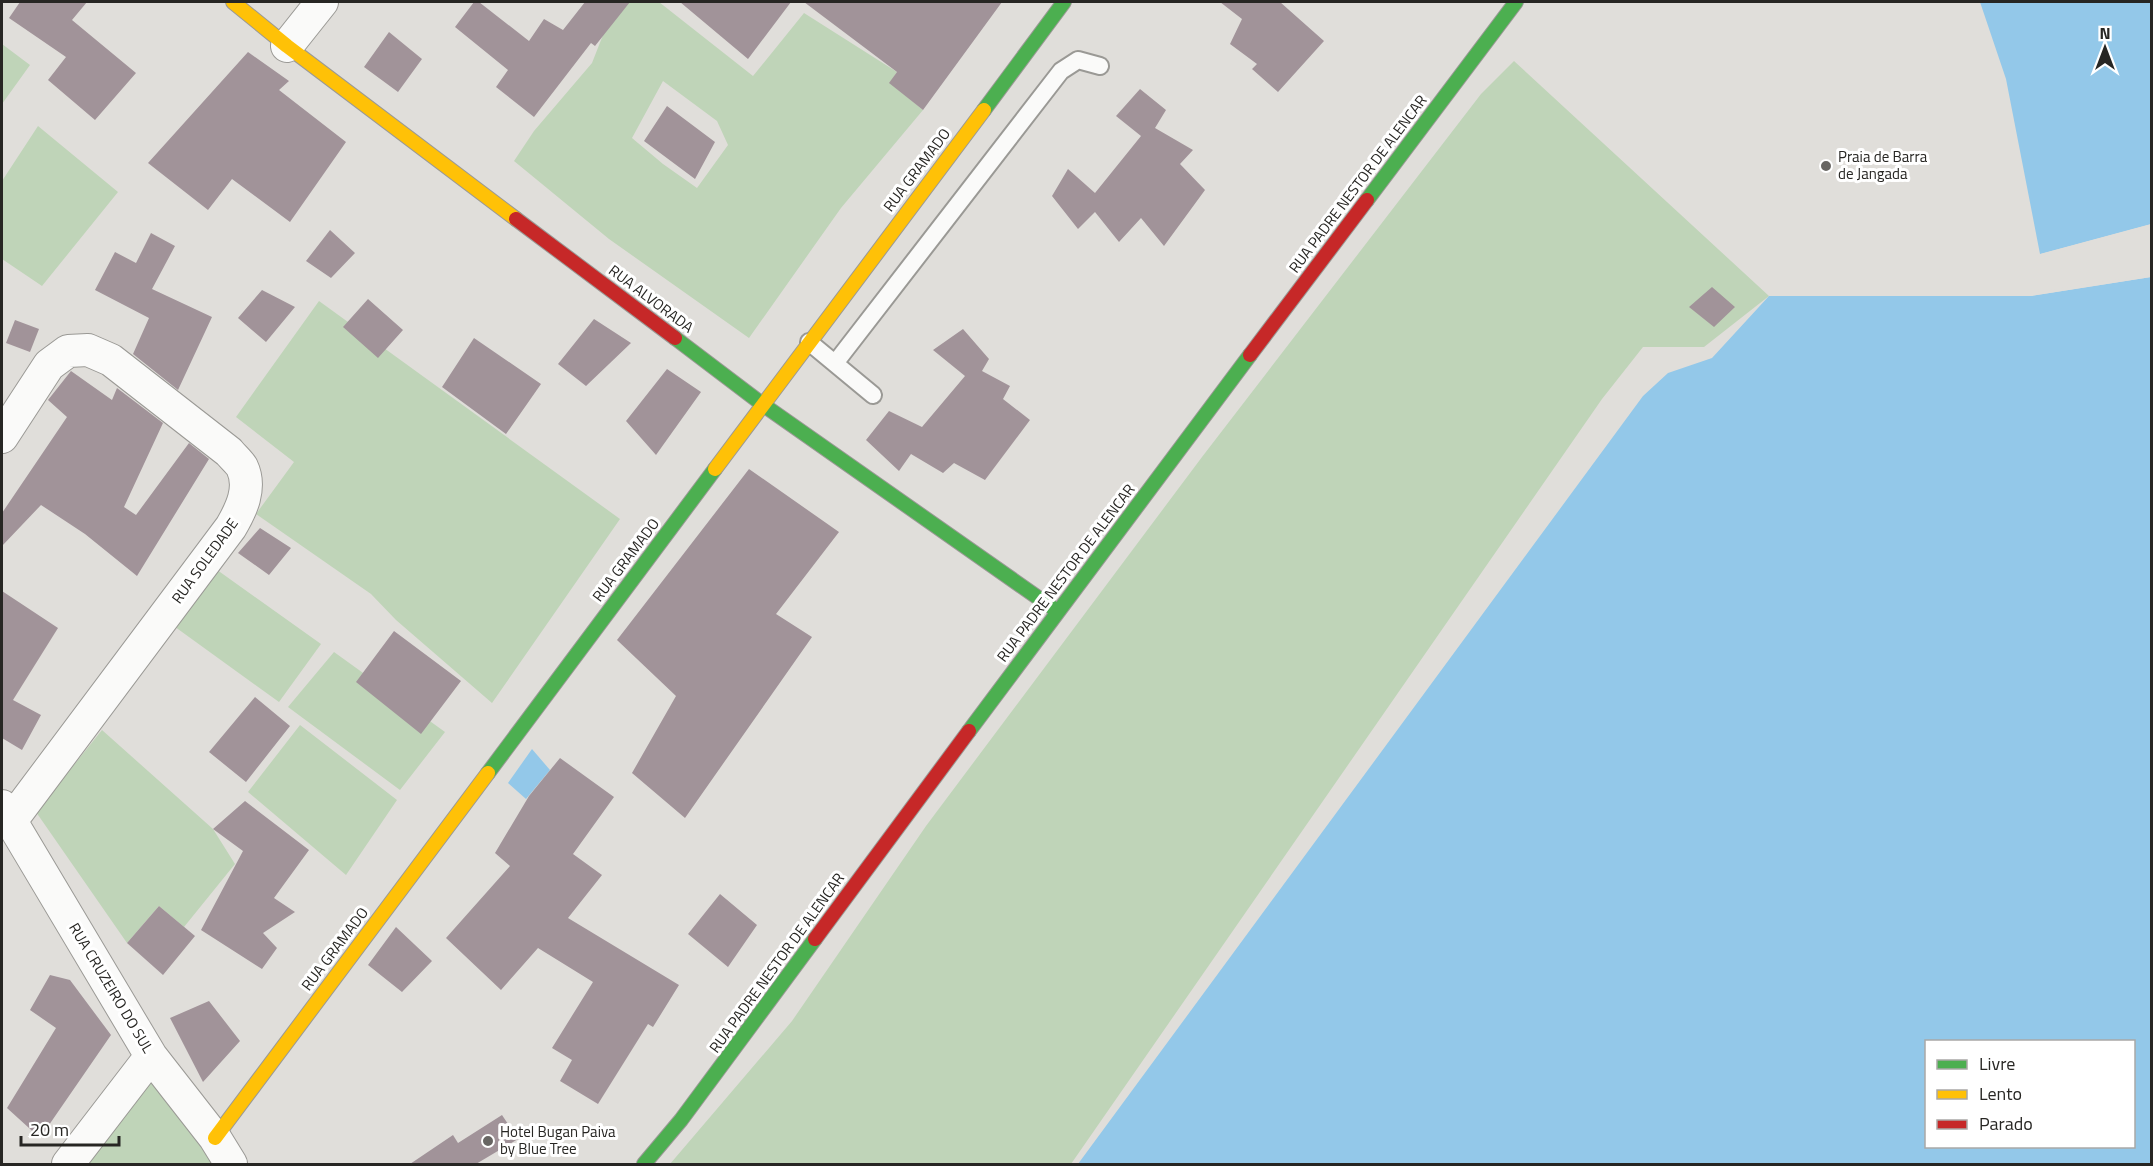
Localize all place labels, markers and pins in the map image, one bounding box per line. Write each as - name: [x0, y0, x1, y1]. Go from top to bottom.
- place label: Praia de Barra de Jangada: [1838, 145, 1928, 185]
- marker: Praia de Barra de Jangada: [1819, 159, 1833, 173]
- place label: Hotel Bugan Paiva by Blue Tree: [500, 1120, 616, 1160]
- marker: Hotel Bugan Paiva by Blue Tree: [481, 1134, 495, 1148]

